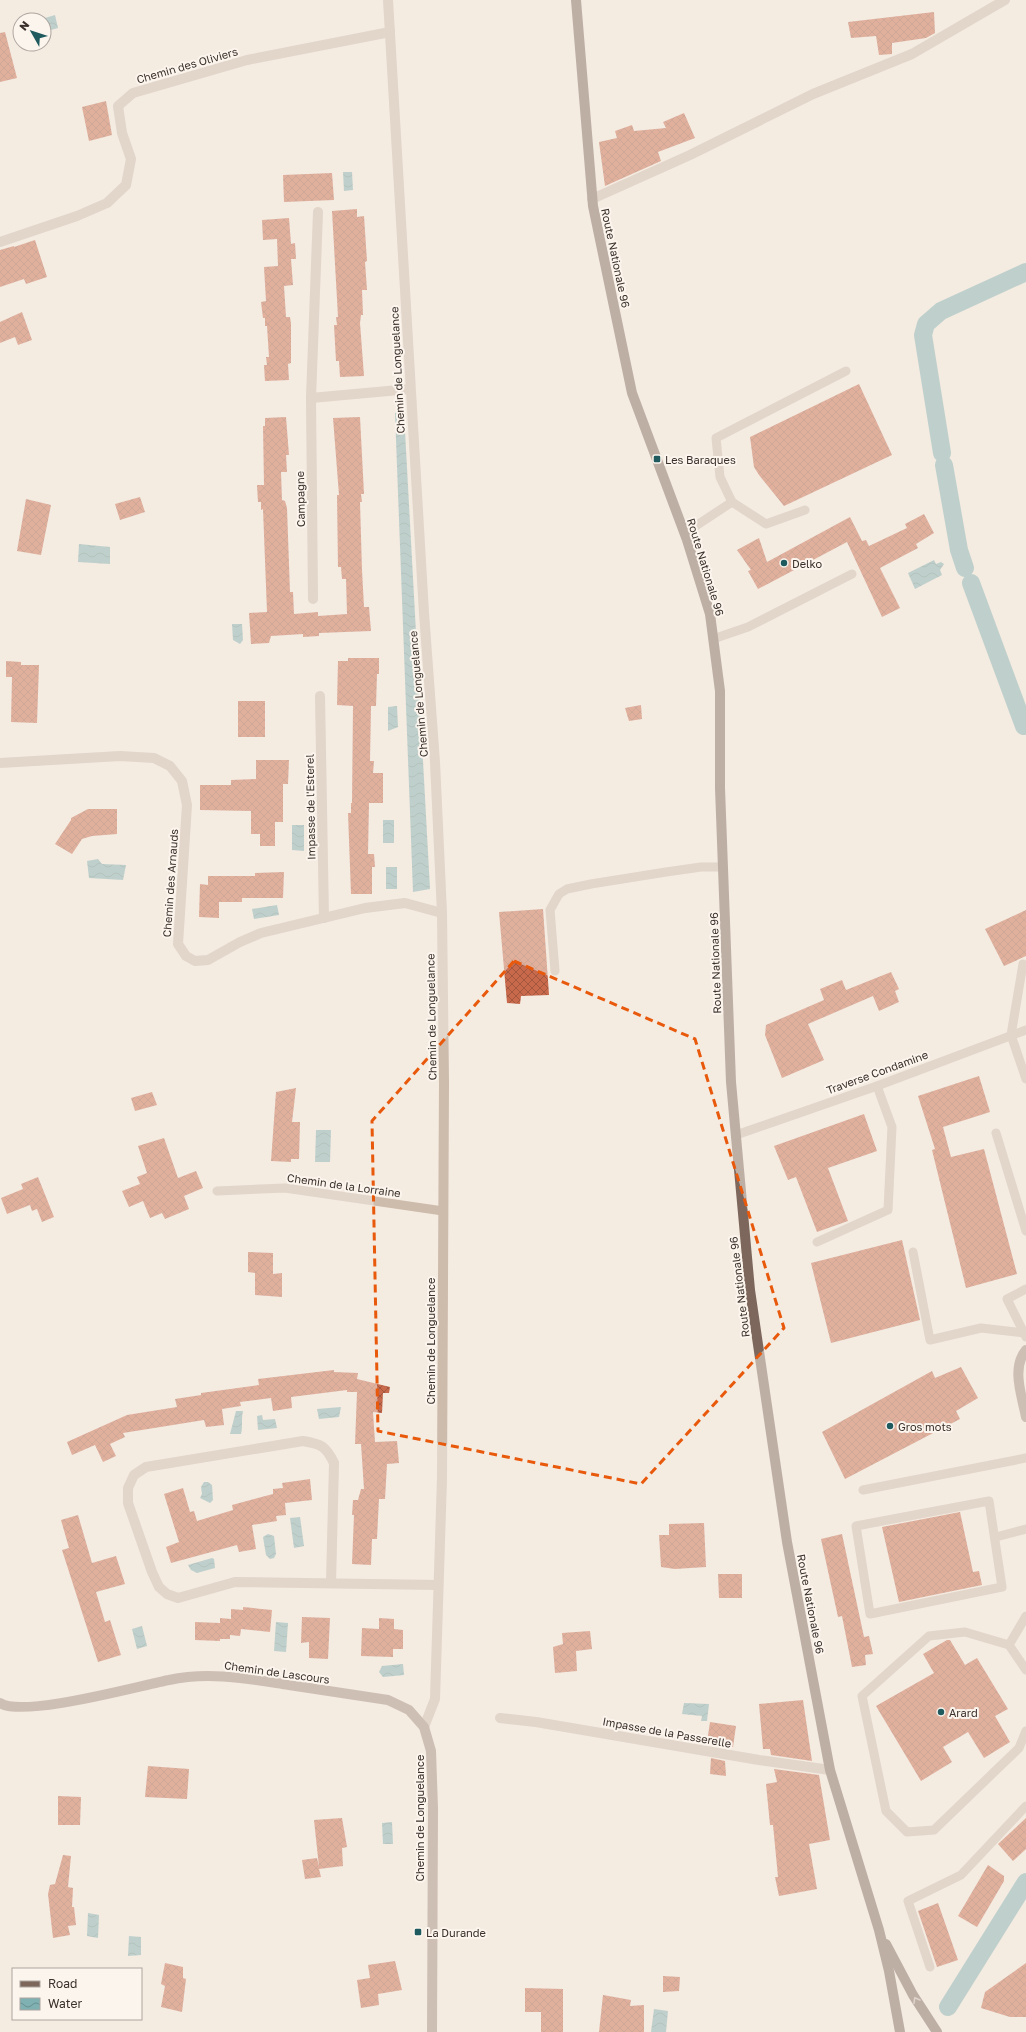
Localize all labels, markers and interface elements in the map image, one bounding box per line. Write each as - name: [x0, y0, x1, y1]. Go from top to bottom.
- north arrow: [12, 12, 52, 52]
- text: N: [16, 18, 32, 33]
- street label: Chemin des Oliviers: [135, 44, 239, 86]
- street label: Route Nationale 96: [599, 207, 633, 309]
- street label: Chemin de Longuelance: [387, 306, 407, 434]
- place label: Les Baraques: [665, 453, 736, 466]
- marker: Les Baraques: [652, 454, 662, 464]
- street label: Campagne: [293, 471, 307, 527]
- street label: Route Nationale 96: [685, 517, 727, 618]
- place label: Delko: [792, 557, 823, 570]
- marker: Delko: [779, 558, 789, 568]
- street label: Chemin de Longuelance: [406, 630, 430, 758]
- street label: Impasse de l'Esterel: [303, 754, 317, 860]
- street label: Chemin des Arnauds: [160, 828, 180, 938]
- street label: Route Nationale 96: [707, 912, 723, 1014]
- street label: Chemin de Longuelance: [423, 953, 439, 1081]
- street label: Traverse Condamine: [824, 1048, 930, 1096]
- street label: Chemin de la Lorraine: [286, 1171, 402, 1199]
- street label: Route Nationale 96: [726, 1236, 752, 1338]
- street label: Chemin de Longuelance: [424, 1278, 437, 1404]
- place label: Gros mots: [898, 1420, 952, 1433]
- marker: Gros mots: [885, 1421, 895, 1431]
- street label: Route Nationale 96: [795, 1553, 827, 1655]
- street label: Chemin de Lascours: [223, 1658, 331, 1686]
- place label: Arard: [949, 1706, 978, 1719]
- marker: Arard: [936, 1707, 946, 1717]
- street label: Impasse de la Passerelle: [602, 1714, 732, 1750]
- street label: Chemin de Longuelance: [413, 1755, 426, 1881]
- place label: La Durande: [426, 1926, 486, 1939]
- marker: La Durande: [413, 1927, 423, 1937]
- legend: [12, 1968, 142, 2020]
- text: Road: [48, 1976, 77, 1991]
- text: Water: [48, 1996, 82, 2011]
- one-way arrow: [913, 1997, 920, 2004]

